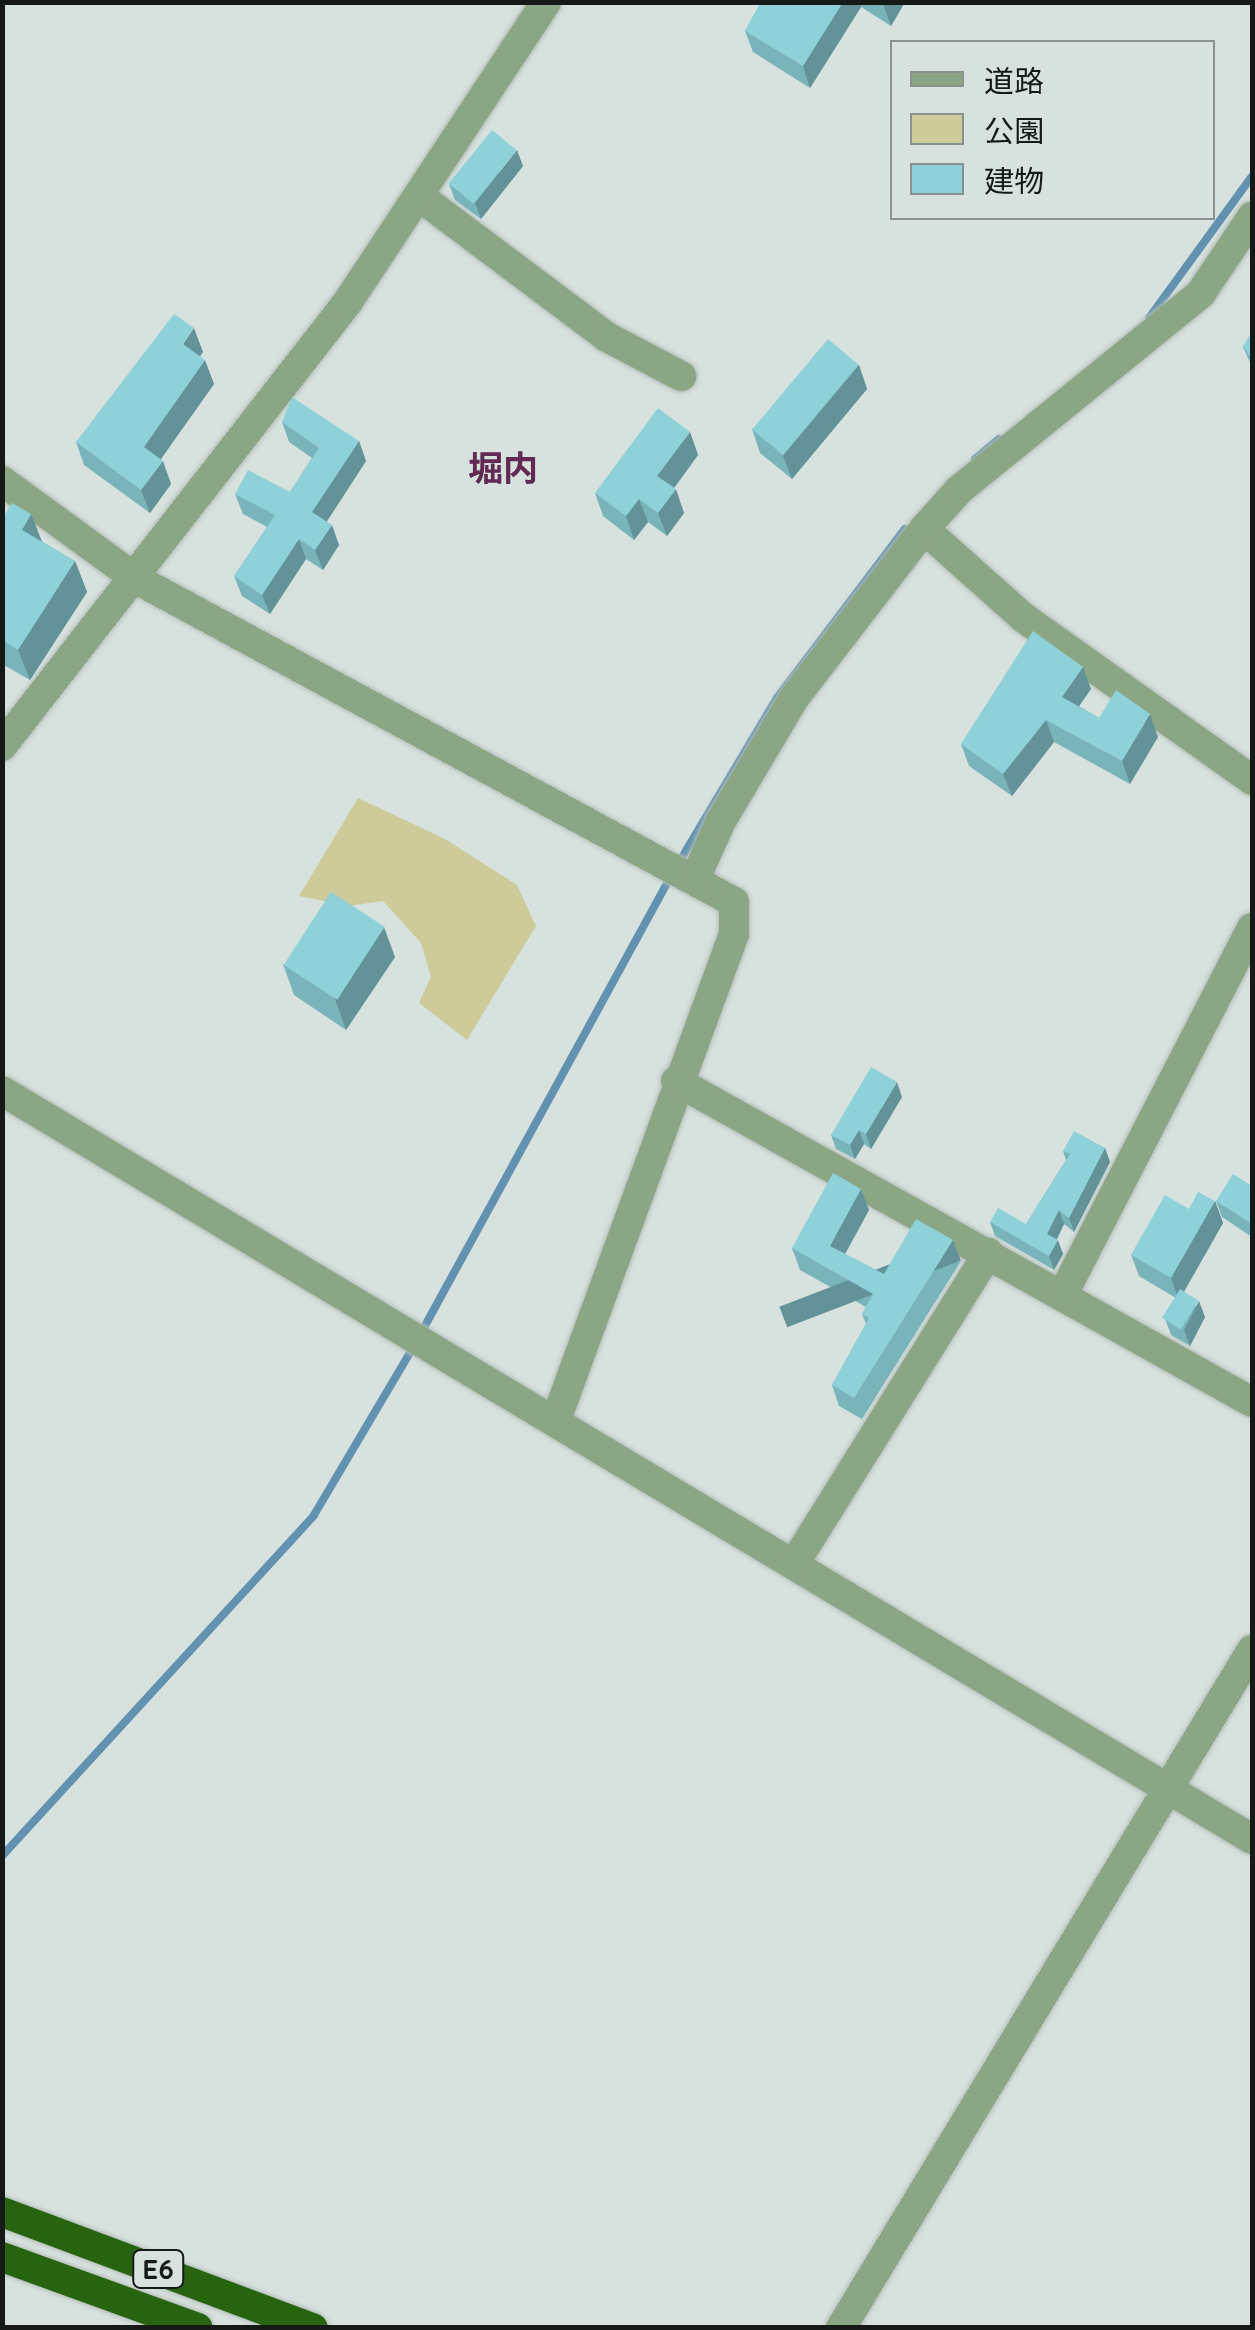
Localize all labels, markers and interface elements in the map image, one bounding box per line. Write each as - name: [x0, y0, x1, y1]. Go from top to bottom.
- legend: [890, 40, 1215, 220]
- text: 道路: [984, 62, 1044, 100]
- text: 公園: [984, 112, 1044, 150]
- text: 建物: [984, 162, 1044, 200]
- district label: 堀内: [468, 447, 538, 489]
- road number: E6: [130, 2246, 186, 2292]

